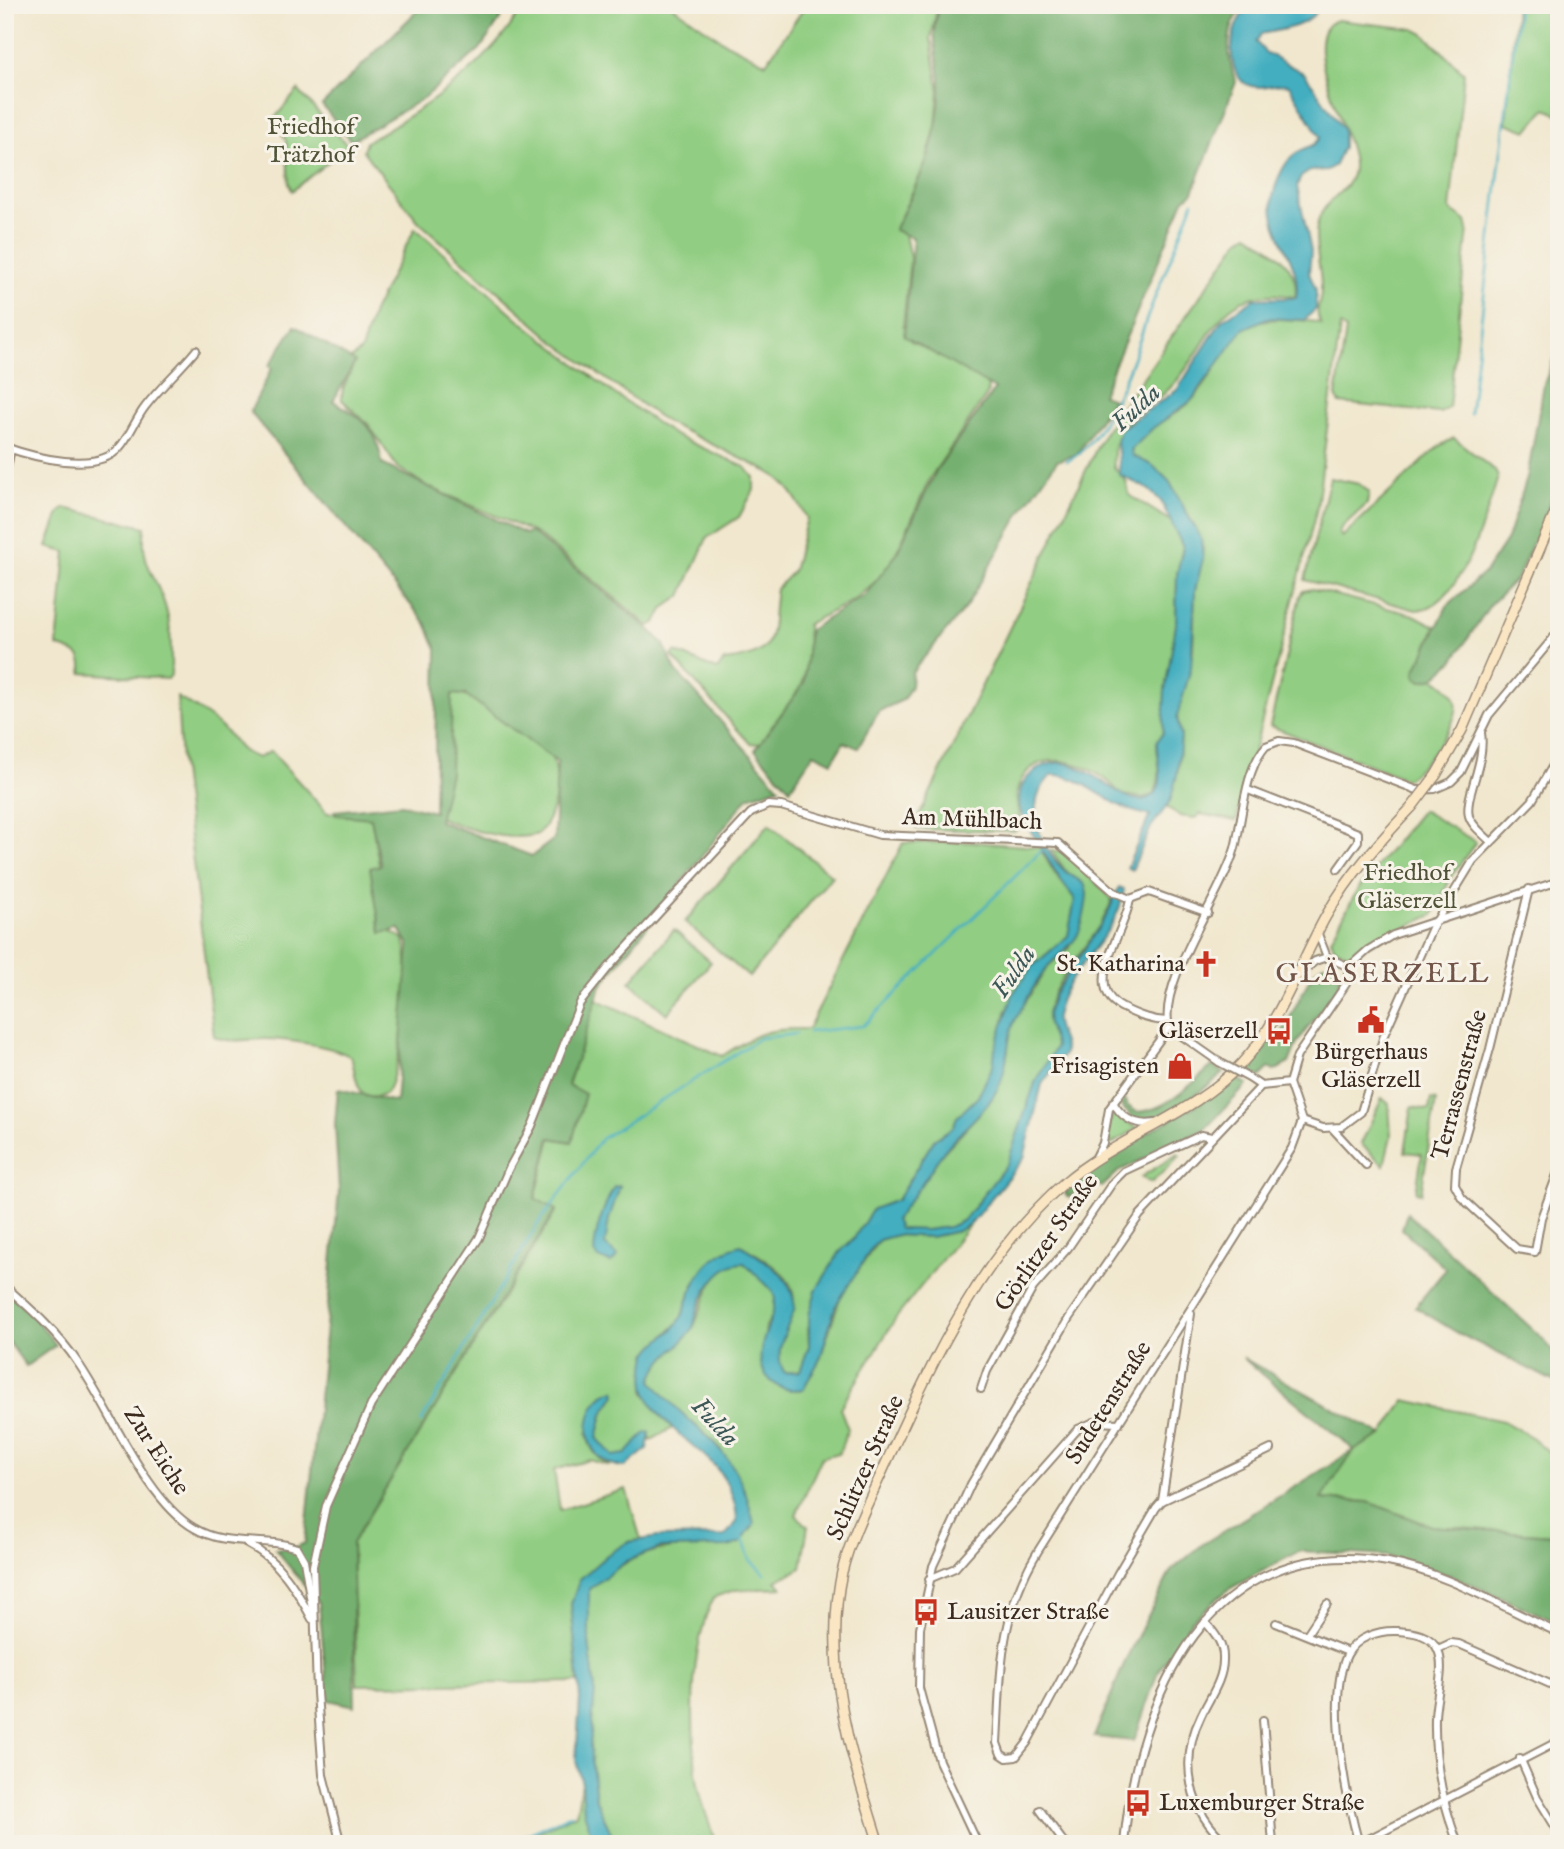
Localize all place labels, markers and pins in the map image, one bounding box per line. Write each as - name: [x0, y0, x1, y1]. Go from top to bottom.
- place label: St. Katharina: [1057, 949, 1186, 980]
- church icon: St. Katharina: [1191, 949, 1221, 979]
- public building icon: Bürgerhaus Gläserzell: [1356, 1005, 1386, 1035]
- place label: Gläserzell: [1158, 1016, 1258, 1047]
- bus stop icon: Gläserzell: [1264, 1016, 1294, 1046]
- place label: Bürgerhaus Gläserzell: [1314, 1037, 1428, 1096]
- place label: Frisagisten: [1050, 1051, 1159, 1082]
- shop icon: Frisagisten: [1165, 1051, 1195, 1081]
- bus stop icon: Lausitzer Straße: [911, 1597, 941, 1627]
- place label: Lausitzer Straße: [947, 1597, 1109, 1628]
- bus stop icon: Luxemburger Straße: [1123, 1788, 1153, 1818]
- place label: Luxemburger Straße: [1159, 1788, 1365, 1819]

